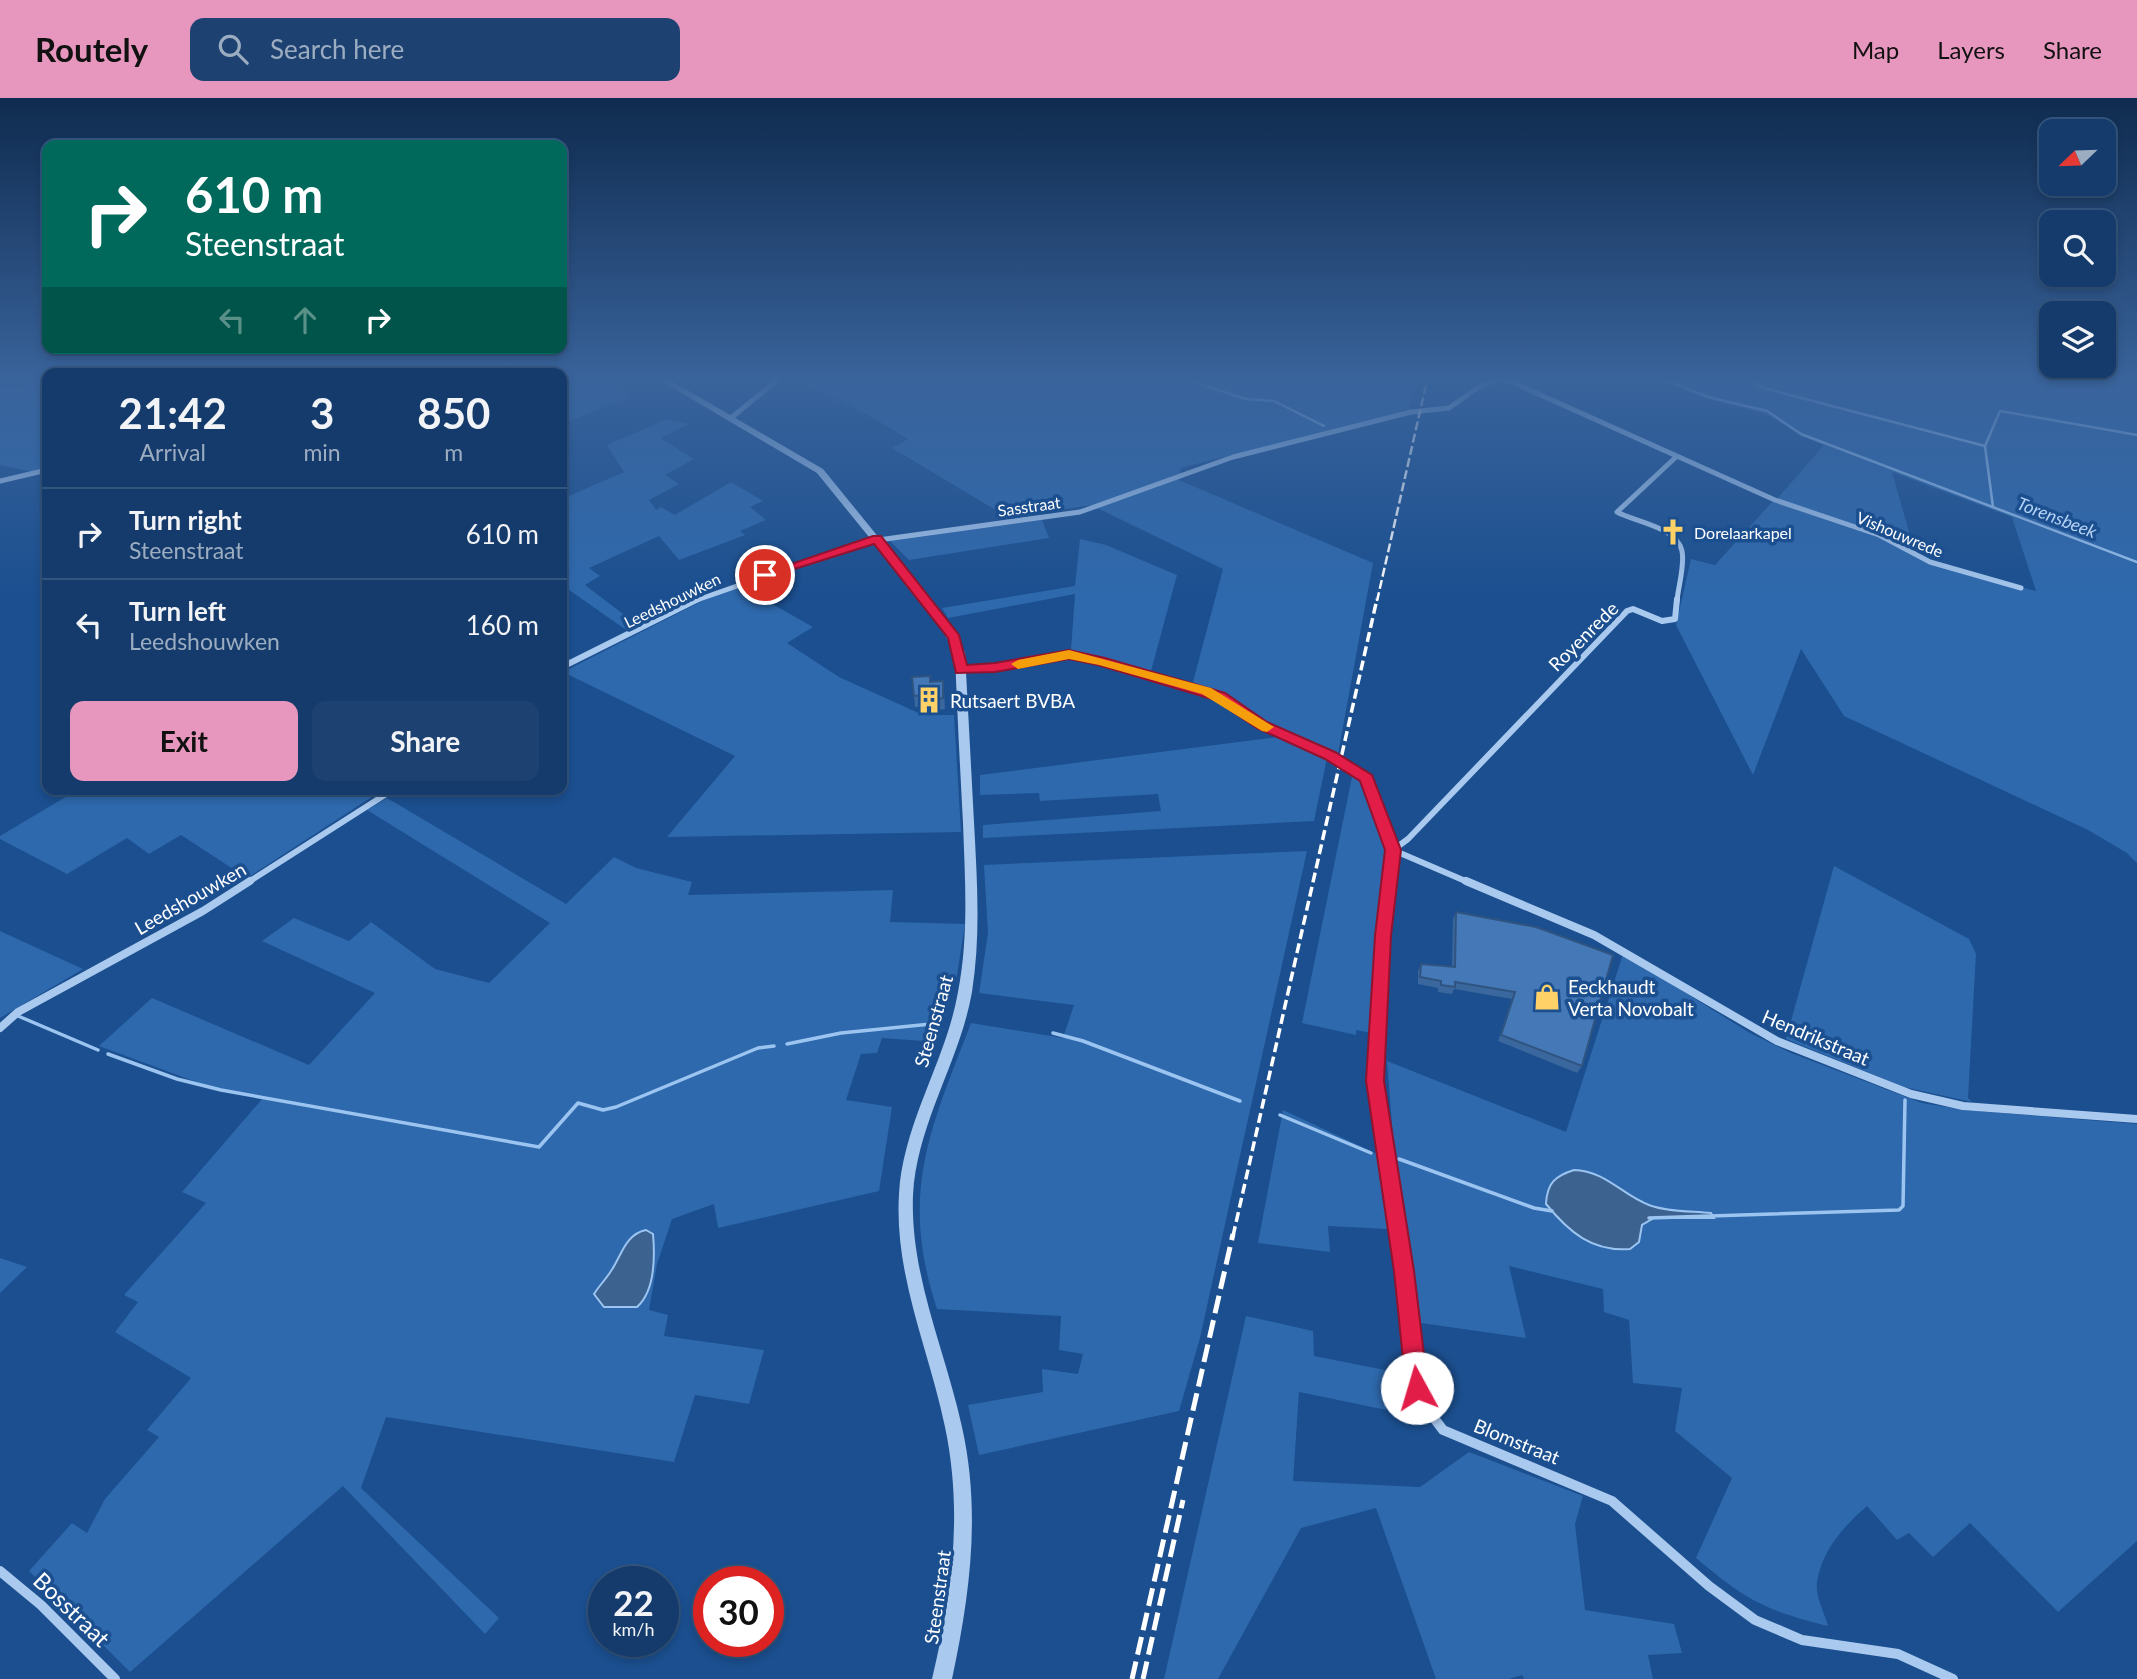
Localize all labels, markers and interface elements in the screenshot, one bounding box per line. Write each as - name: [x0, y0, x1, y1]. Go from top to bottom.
- search box: [190, 18, 680, 81]
- text: Routely: [35, 29, 148, 69]
- icon: search: [214, 30, 252, 68]
- text: Search here: [270, 33, 404, 65]
- text: Map: [1852, 35, 1899, 64]
- text: Layers: [1937, 35, 2005, 64]
- text: Share: [2043, 35, 2102, 64]
- north arrow: [2039, 119, 2116, 196]
- map controls: [2039, 119, 2116, 378]
- text: 610 m: [185, 165, 323, 223]
- icon: right: [70, 168, 161, 259]
- button: search: [2039, 210, 2116, 287]
- text: Steenstraat: [185, 224, 344, 263]
- icon: left: [213, 301, 251, 339]
- icon: ahead: [286, 301, 324, 339]
- icon: right: [359, 301, 397, 339]
- button: layers: [2039, 301, 2116, 378]
- text: 21:42: [119, 388, 227, 438]
- text: 3: [310, 388, 334, 438]
- text: 850: [417, 388, 490, 438]
- text: Arrival: [140, 438, 206, 466]
- text: min: [303, 438, 341, 466]
- text: m: [444, 438, 463, 466]
- street label: Sasstraat: [996, 492, 1062, 520]
- water label: Torensbeek: [2014, 492, 2100, 542]
- text: Turn right: [129, 504, 242, 536]
- street label: Vishouwrede: [1854, 507, 1946, 561]
- icon: right: [70, 515, 108, 553]
- church icon: Dorelaarkapel: [1658, 517, 1688, 547]
- text: 610 m: [466, 518, 539, 550]
- place label: Dorelaarkapel: [1694, 523, 1792, 542]
- text: Steenstraat: [129, 536, 244, 564]
- pin: [735, 545, 795, 605]
- icon: arrive: [746, 556, 784, 594]
- street label: Leedshouwken: [621, 568, 723, 632]
- text: Turn left: [129, 595, 226, 627]
- street label: Royenrede: [1543, 596, 1623, 676]
- icon: left: [70, 606, 108, 644]
- text: 160 m: [466, 609, 539, 641]
- text: Leedshouwken: [129, 627, 280, 655]
- building icon: Rutsaert BVBA: [914, 685, 944, 715]
- place label: Rutsaert BVBA: [950, 689, 1075, 712]
- button: Exit: [70, 701, 298, 781]
- button: Share: [312, 701, 539, 781]
- street label: Leedshouwken: [130, 857, 250, 939]
- street label: Steenstraat: [909, 972, 957, 1070]
- place label: Eeckhaudt Verta Novobalt: [1568, 975, 1694, 1020]
- shop icon: Eeckhaudt Verta Novobalt: [1532, 982, 1562, 1012]
- street label: Hendrikstraat: [1759, 1004, 1873, 1070]
- position arrow: [1380, 1351, 1454, 1425]
- street label: Blomstraat: [1471, 1413, 1563, 1469]
- street label: Steenstraat: [919, 1548, 955, 1645]
- street label: Bosstraat: [28, 1566, 116, 1653]
- speed limit sign: 30: [693, 1566, 784, 1657]
- text: 22: [613, 1581, 654, 1623]
- text: km/h: [612, 1618, 655, 1640]

